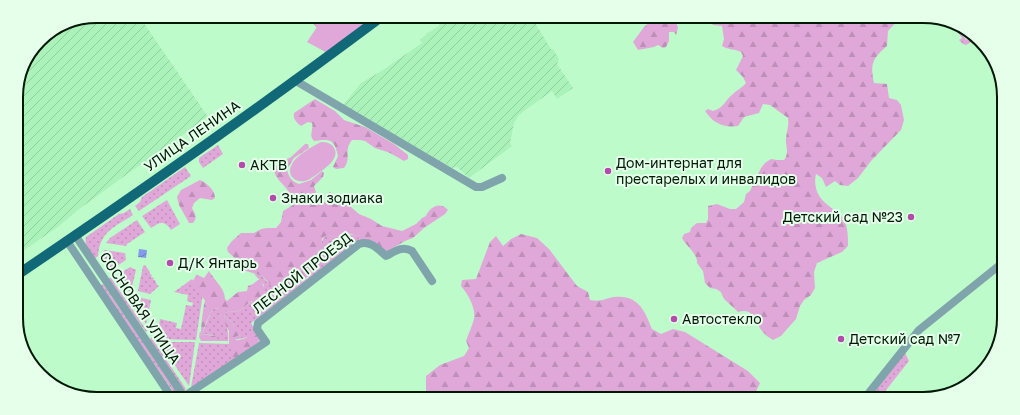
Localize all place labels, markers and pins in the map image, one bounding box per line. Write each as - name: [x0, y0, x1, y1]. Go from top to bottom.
- place label: Дом-интернат для престарелых и инвалидов: [616, 154, 796, 187]
- place label: АКТВ: [250, 156, 287, 173]
- marker: АКТВ: [237, 160, 247, 170]
- marker: Дом-интернат для престарелых и инвалидов: [603, 166, 613, 176]
- place label: Знаки зодиака: [281, 189, 383, 206]
- marker: Знаки зодиака: [268, 193, 278, 203]
- place label: Детский сад №23: [783, 208, 903, 225]
- marker: Детский сад №23: [906, 212, 916, 222]
- place label: Д/К Янтарь: [178, 254, 257, 271]
- marker: Д/К Янтарь: [165, 258, 175, 268]
- place label: Автостекло: [682, 310, 762, 327]
- marker: Автостекло: [669, 314, 679, 324]
- place label: Детский сад №7: [849, 330, 960, 347]
- marker: Детский сад №7: [836, 334, 846, 344]

